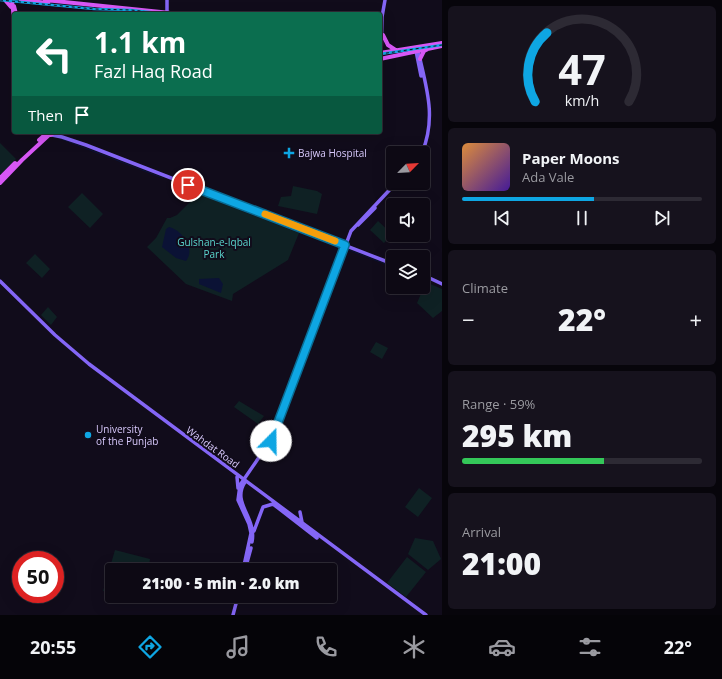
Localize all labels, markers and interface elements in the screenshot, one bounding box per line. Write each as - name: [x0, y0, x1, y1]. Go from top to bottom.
- text: 1.1 km: [94, 23, 186, 61]
- icon: left: [28, 28, 80, 80]
- text: 47: [558, 41, 606, 97]
- text: Fazl Haq Road: [94, 59, 213, 83]
- text: km/h: [565, 90, 599, 109]
- icon: arrive: [71, 104, 93, 126]
- text: Then: [28, 105, 63, 125]
- place label: Bajwa Hospital: [298, 146, 367, 160]
- north arrow: [386, 146, 430, 190]
- map controls: [386, 146, 430, 294]
- marker: Bajwa Hospital: [283, 147, 295, 159]
- text: Paper Moons: [522, 148, 620, 168]
- pin: [171, 168, 205, 202]
- text: Ada Vale: [522, 168, 574, 186]
- icon: arrive: [177, 174, 199, 196]
- button: sound: [386, 198, 430, 242]
- icon: previous: [491, 207, 513, 229]
- icon: pause: [571, 207, 593, 229]
- icon: next: [651, 207, 673, 229]
- park label: Gulshan-e-Iqbal Park: [177, 235, 251, 261]
- button: layers: [386, 250, 430, 294]
- text: Climate: [462, 279, 508, 297]
- text: 22°: [558, 299, 606, 340]
- text: −: [462, 304, 475, 334]
- text: +: [689, 304, 702, 334]
- text: Range · 59%: [462, 395, 535, 413]
- text: 295 km: [462, 415, 572, 456]
- position arrow: [250, 420, 292, 462]
- place label: University of the Punjab: [96, 422, 158, 448]
- street label: Wahdat Road: [184, 423, 242, 471]
- marker: University of the Punjab: [83, 430, 93, 440]
- text: Arrival: [462, 523, 501, 541]
- text: 21:00: [462, 543, 541, 584]
- speed limit sign: 50: [12, 551, 64, 603]
- text: 21:00 · 5 min · 2.0 km: [142, 573, 300, 593]
- icon: directions: [136, 633, 164, 661]
- icon: music: [224, 633, 252, 661]
- icon: phone: [312, 633, 340, 661]
- icon: climate: [400, 633, 428, 661]
- icon: car: [488, 633, 516, 661]
- icon: filters: [576, 633, 604, 661]
- text: 20:55: [30, 635, 76, 659]
- text: 22°: [664, 635, 692, 659]

